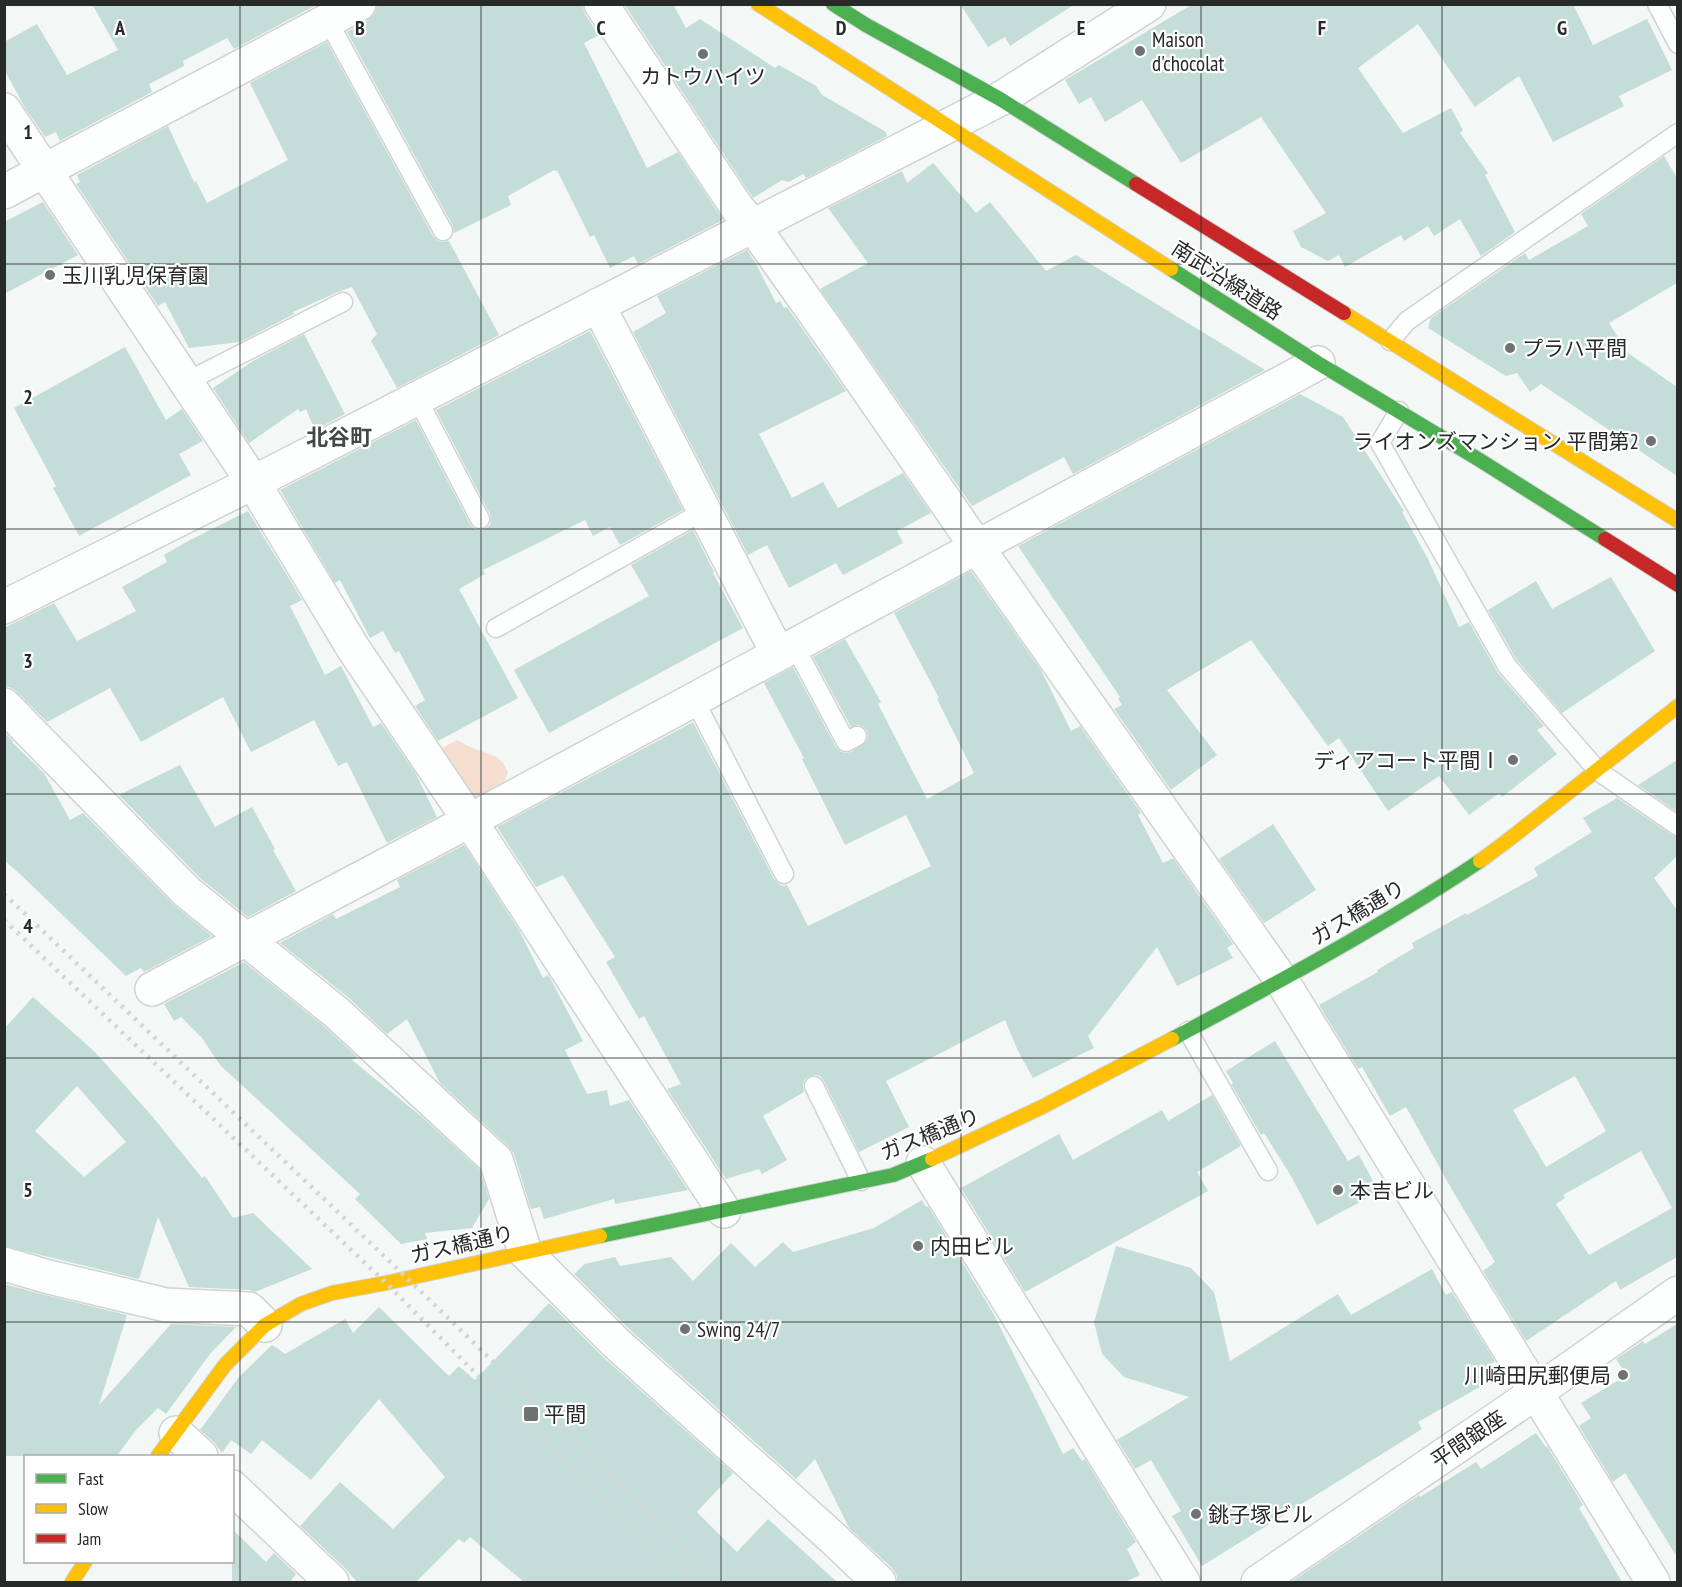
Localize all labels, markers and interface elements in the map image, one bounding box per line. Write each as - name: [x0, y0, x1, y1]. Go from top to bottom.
- text: A: [114, 15, 126, 41]
- text: B: [355, 15, 365, 41]
- text: C: [596, 15, 606, 41]
- text: D: [836, 15, 847, 41]
- text: E: [1077, 15, 1085, 41]
- text: F: [1318, 15, 1326, 41]
- text: G: [1557, 15, 1567, 41]
- place label: Maison d'chocolat: [1152, 26, 1224, 77]
- marker: Maison d'chocolat: [1133, 44, 1147, 58]
- marker: カトウハイツ: [696, 47, 710, 61]
- place label: カトウハイツ: [640, 63, 766, 90]
- text: 1: [23, 119, 33, 145]
- street label: 南武沿線道路: [1167, 234, 1287, 326]
- place label: 玉川乳児保育園: [62, 262, 209, 289]
- marker: 玉川乳児保育園: [43, 268, 57, 282]
- place label: プラハ平間: [1522, 335, 1627, 362]
- marker: プラハ平間: [1503, 341, 1517, 355]
- text: 2: [23, 384, 33, 410]
- district label: 北谷町: [306, 423, 372, 451]
- place label: ライオンズマンション 平間第2: [1353, 428, 1639, 455]
- marker: ライオンズマンション 平間第2: [1644, 434, 1658, 448]
- text: 3: [23, 648, 33, 674]
- place label: ディアコート平間Ⅰ: [1313, 747, 1501, 774]
- marker: ディアコート平間Ⅰ: [1506, 753, 1520, 767]
- street label: ガス橋通り: [1306, 873, 1410, 951]
- text: 4: [23, 913, 33, 939]
- street label: ガス橋通り: [876, 1102, 984, 1166]
- text: 5: [23, 1177, 33, 1203]
- place label: 本吉ビル: [1350, 1177, 1434, 1204]
- marker: 本吉ビル: [1331, 1183, 1345, 1197]
- street label: ガス橋通り: [408, 1219, 516, 1269]
- place label: 内田ビル: [930, 1233, 1014, 1260]
- marker: 内田ビル: [911, 1239, 925, 1253]
- place label: Swing 24/7: [697, 1316, 780, 1343]
- marker: Swing 24/7: [678, 1322, 692, 1336]
- place label: 川崎田尻郵便局: [1464, 1362, 1611, 1389]
- marker: 川崎田尻郵便局: [1616, 1368, 1630, 1382]
- place label: 平間: [544, 1401, 586, 1428]
- street label: 平間銀座: [1426, 1404, 1510, 1474]
- marker: 平間: [522, 1405, 540, 1423]
- legend: [24, 1455, 234, 1563]
- text: Fast: [78, 1467, 104, 1490]
- text: Slow: [78, 1497, 109, 1520]
- place label: 銚子塚ビル: [1208, 1501, 1313, 1528]
- marker: 銚子塚ビル: [1189, 1507, 1203, 1521]
- text: Jam: [77, 1527, 101, 1550]

